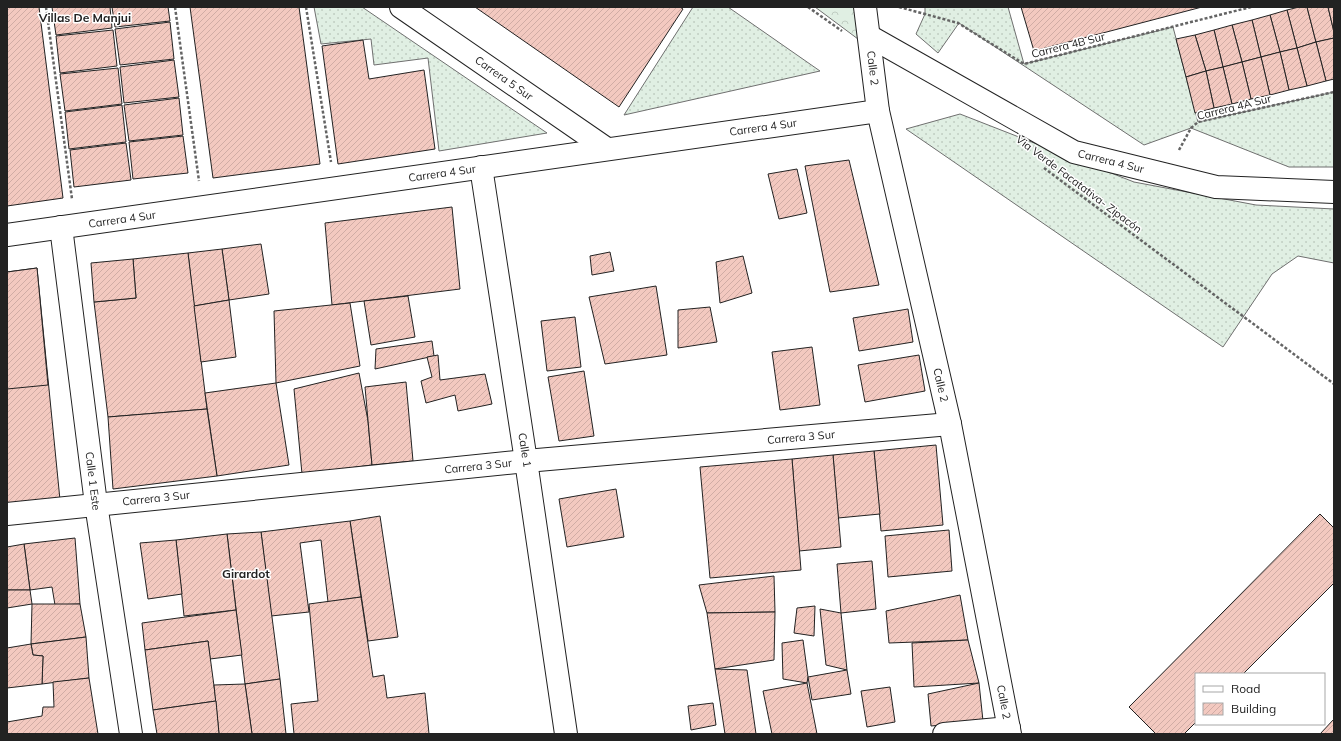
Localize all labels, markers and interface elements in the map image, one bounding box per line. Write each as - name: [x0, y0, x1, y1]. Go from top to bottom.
- district label: Villas De Manjui: [38, 10, 131, 25]
- street label: Carrera 4B Sur: [1030, 29, 1106, 61]
- street label: Calle 2: [864, 50, 882, 86]
- street label: Carrera 5 Sur: [472, 53, 536, 103]
- street label: Carrera 4A Sur: [1195, 91, 1273, 123]
- street label: Carrera 4 Sur: [728, 115, 798, 139]
- street label: Via Verde Facatativa- Zipacón: [1013, 132, 1145, 236]
- street label: Carrera 4 Sur: [1076, 146, 1146, 176]
- street label: Carrera 4 Sur: [407, 161, 477, 185]
- street label: Carrera 4 Sur: [87, 207, 157, 231]
- street label: Calle 2: [930, 367, 952, 404]
- street label: Carrera 3 Sur: [767, 427, 835, 447]
- street label: Calle 1: [515, 432, 535, 468]
- street label: Calle 1 Este: [82, 451, 104, 511]
- street label: Carrera 3 Sur: [443, 455, 513, 477]
- street label: Carrera 3 Sur: [121, 487, 191, 509]
- district label: Girardot: [222, 566, 270, 581]
- legend: [1195, 673, 1325, 725]
- text: Road: [1231, 681, 1260, 696]
- street label: Calle 2: [994, 684, 1014, 721]
- text: Building: [1231, 701, 1276, 716]

